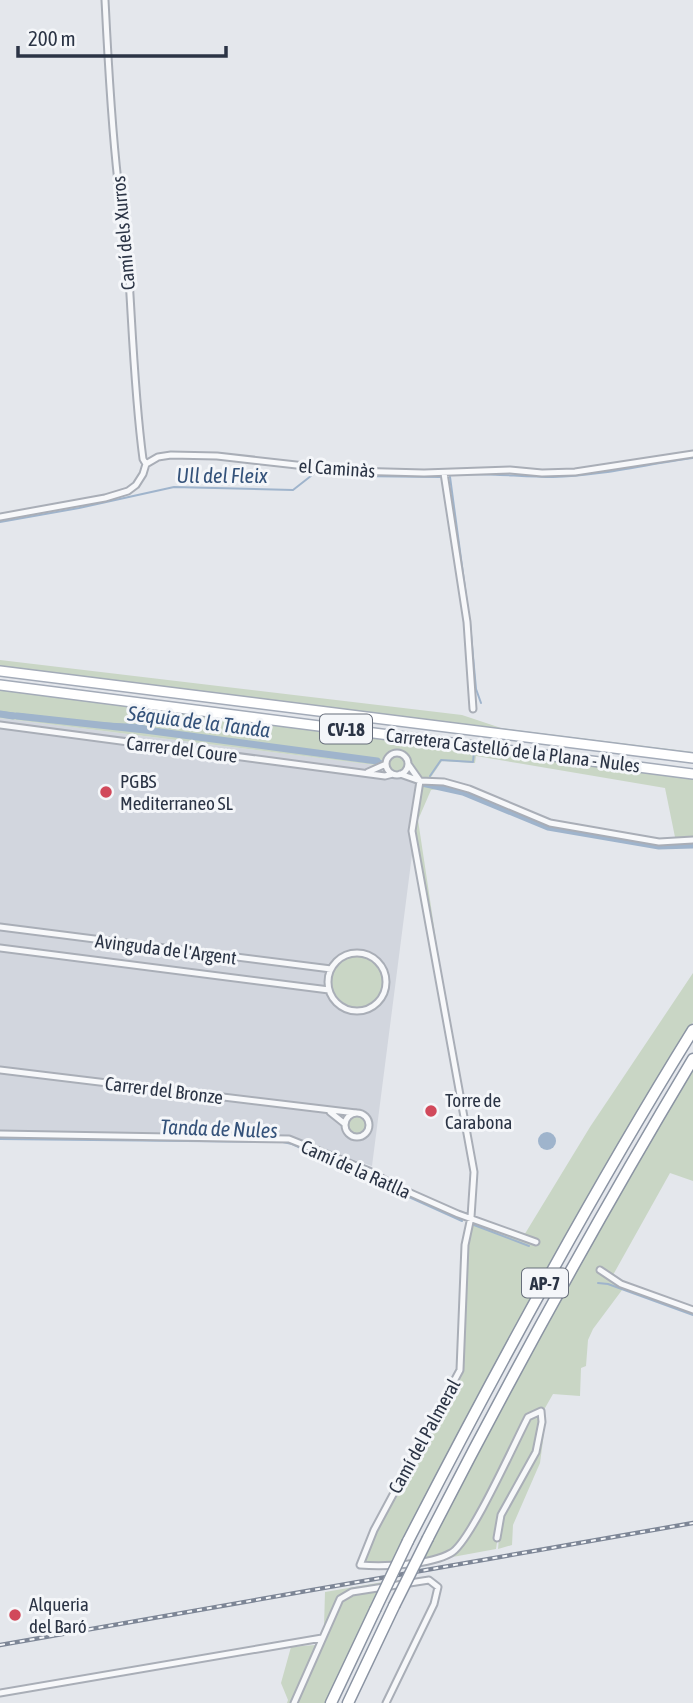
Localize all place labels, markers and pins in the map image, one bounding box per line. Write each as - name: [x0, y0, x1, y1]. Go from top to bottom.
- place label: PGBS Mediterraneo SL: [120, 770, 233, 814]
- marker: PGBS Mediterraneo SL: [98, 784, 114, 800]
- place label: Torre de Carabona: [445, 1089, 512, 1133]
- marker: Torre de Carabona: [423, 1103, 439, 1119]
- place label: Alqueria del Baró: [29, 1593, 89, 1637]
- marker: Alqueria del Baró: [7, 1607, 23, 1623]

